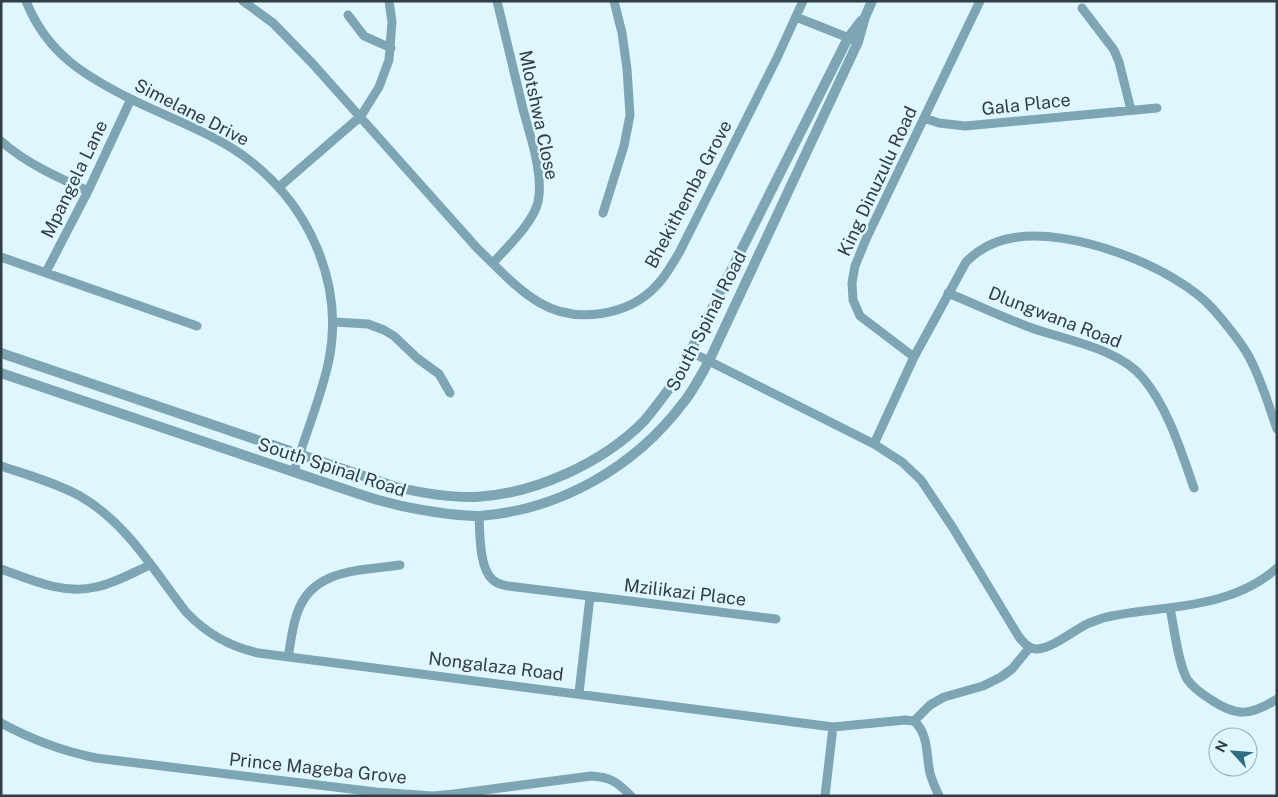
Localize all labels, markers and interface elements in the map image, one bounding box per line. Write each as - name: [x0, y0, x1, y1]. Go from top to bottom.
- street label: Mlotshwa Close: [515, 48, 563, 182]
- street label: Simelane Drive: [131, 74, 253, 150]
- street label: Gala Place: [980, 89, 1072, 119]
- street label: King Dinuzulu Road: [833, 103, 921, 259]
- street label: Bhekithemba Grove: [640, 116, 736, 272]
- street label: Mpangela Lane: [36, 117, 112, 241]
- street label: South Spinal Road: [662, 247, 750, 395]
- street label: Dlungwana Road: [985, 282, 1125, 352]
- street label: South Spinal Road: [255, 433, 409, 501]
- street label: Mzilikazi Place: [623, 574, 747, 610]
- street label: Nongalaza Road: [427, 647, 565, 685]
- north arrow: [1208, 727, 1258, 777]
- text: N: [1212, 738, 1231, 755]
- street label: Prince Mageba Grove: [228, 748, 408, 788]

